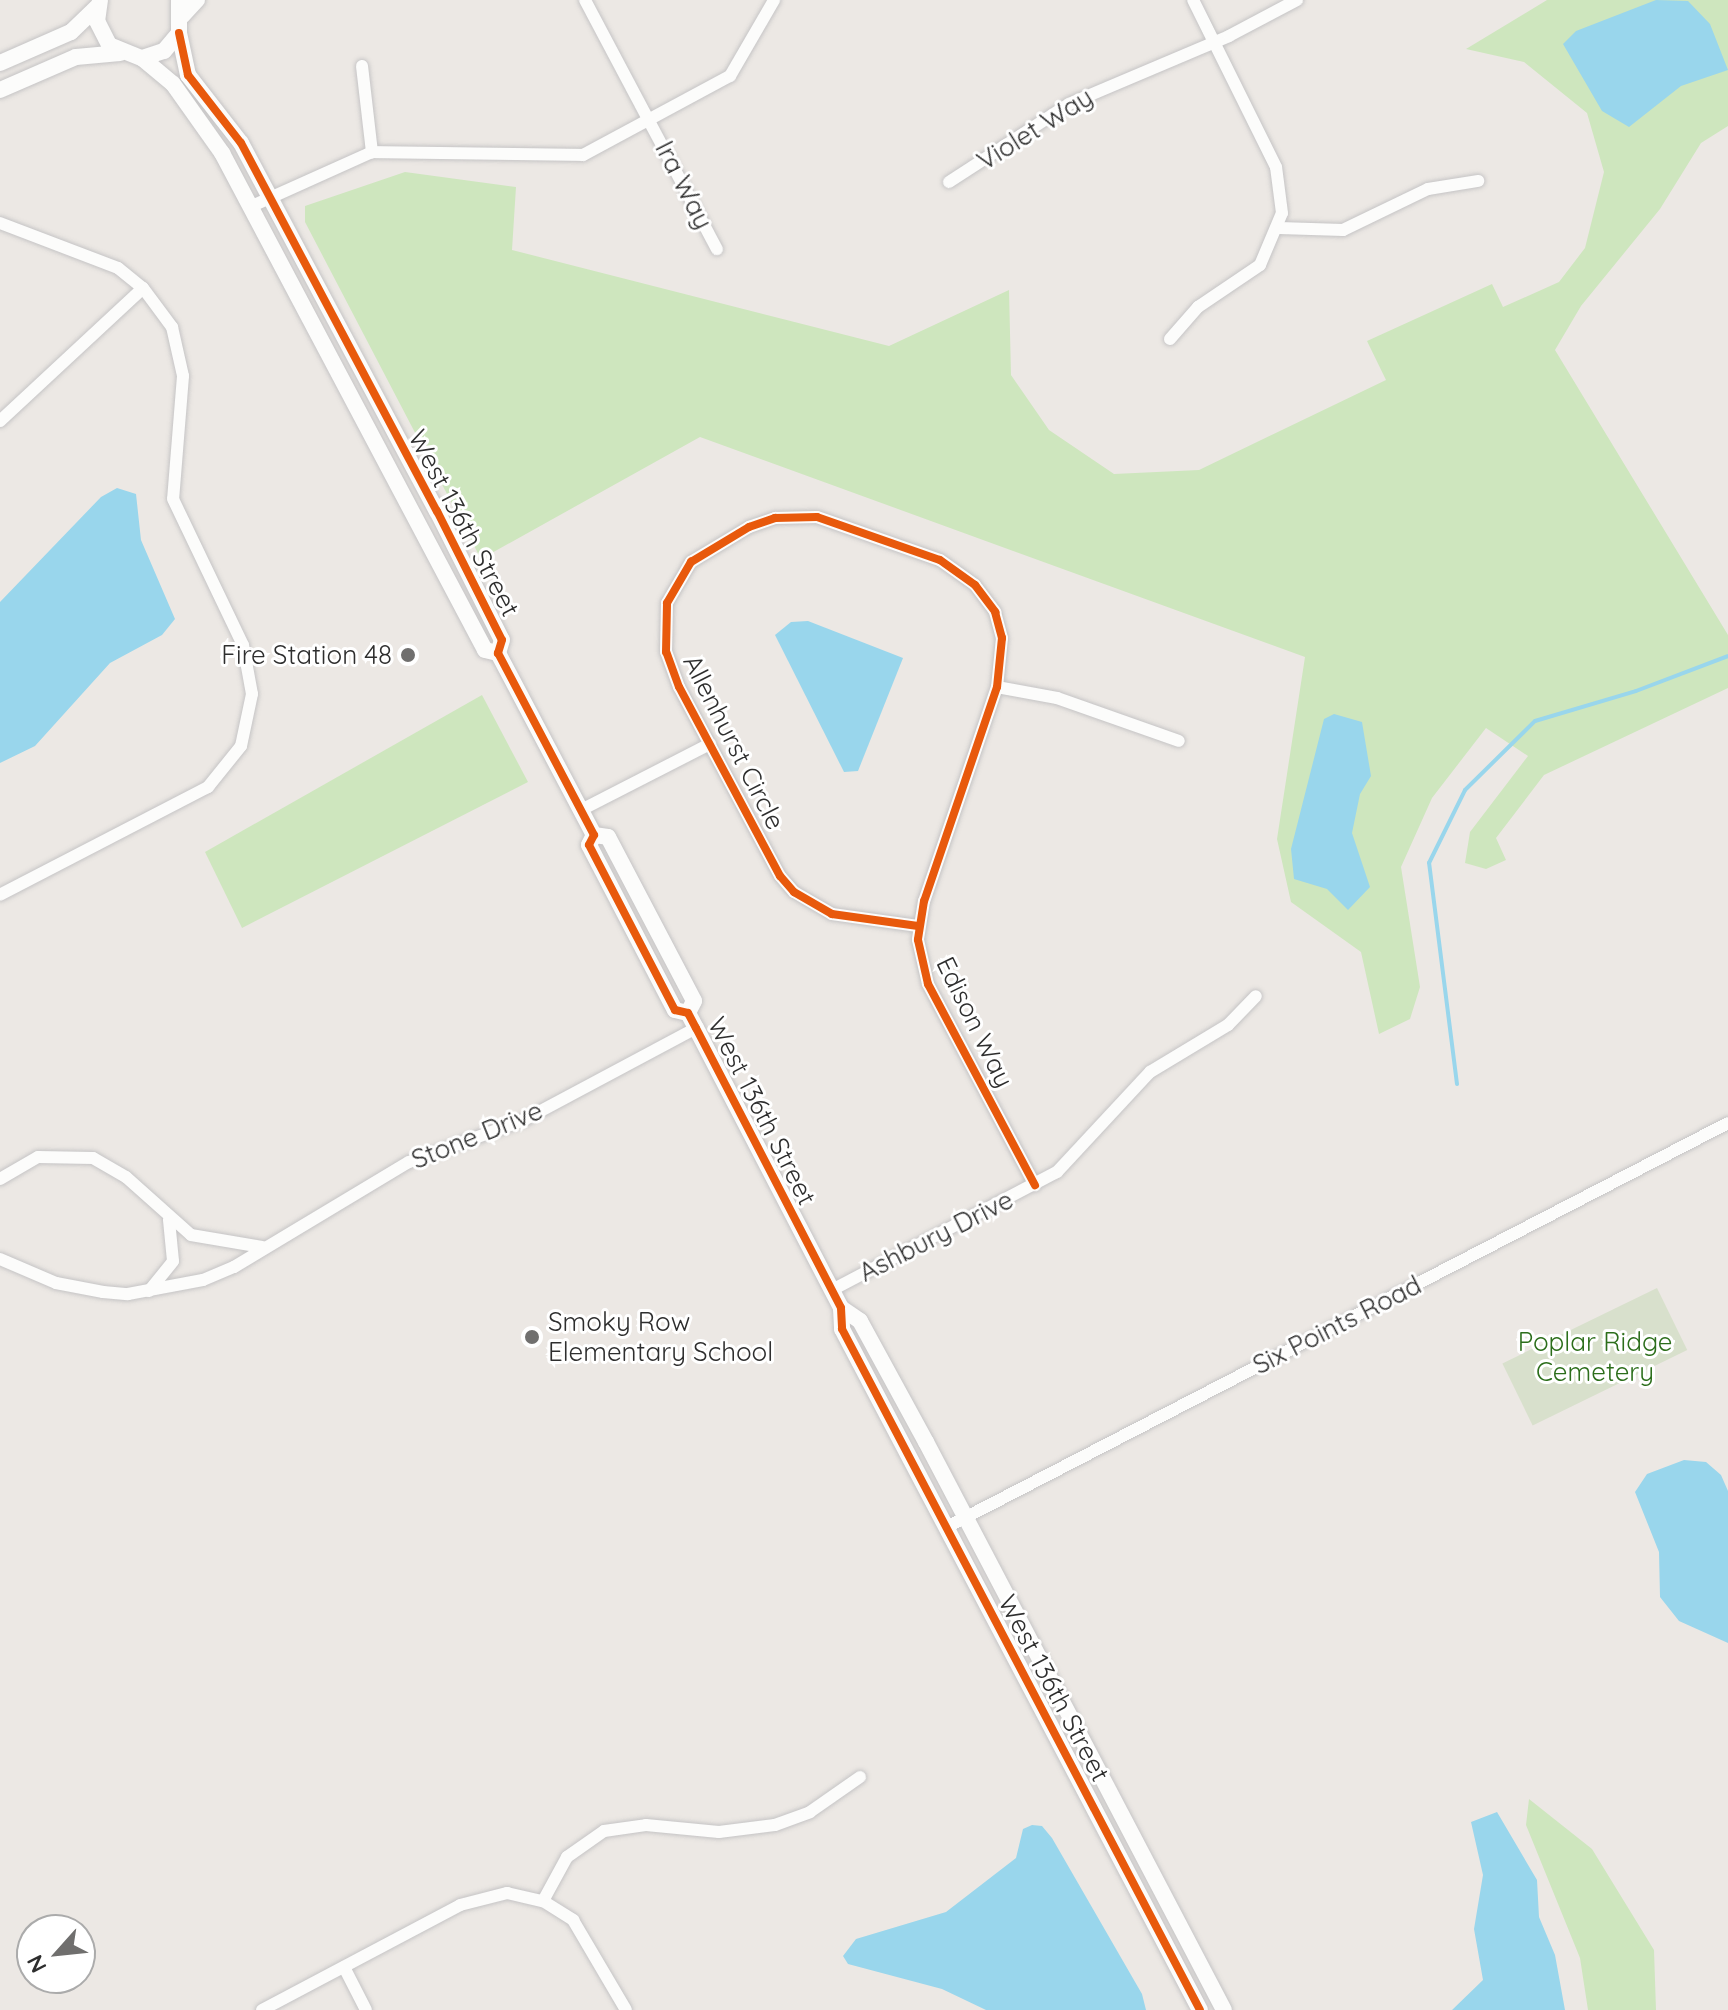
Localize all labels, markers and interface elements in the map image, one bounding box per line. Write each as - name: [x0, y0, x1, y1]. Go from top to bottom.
- street label: Violet Way: [971, 81, 1099, 177]
- street label: Ira Way: [649, 136, 719, 234]
- street label: West 136th Street: [402, 425, 526, 621]
- place label: Fire Station 48: [221, 639, 392, 671]
- marker: Fire Station 48: [399, 646, 417, 664]
- street label: Allenhurst Circle: [677, 649, 791, 835]
- street label: Edison Way: [930, 952, 1020, 1092]
- street label: West 136th Street: [701, 1012, 823, 1210]
- street label: Stone Drive: [407, 1095, 547, 1175]
- street label: Ashbury Drive: [854, 1184, 1018, 1288]
- street label: Six Points Road: [1248, 1269, 1426, 1381]
- place label: Smoky Row Elementary School: [548, 1306, 773, 1368]
- park label: Poplar Ridge Cemetery: [1518, 1326, 1672, 1388]
- marker: Smoky Row Elementary School: [523, 1328, 541, 1346]
- street label: West 136th Street: [992, 1590, 1116, 1786]
- north arrow: [16, 1914, 96, 1994]
- text: N: [20, 1950, 53, 1978]

